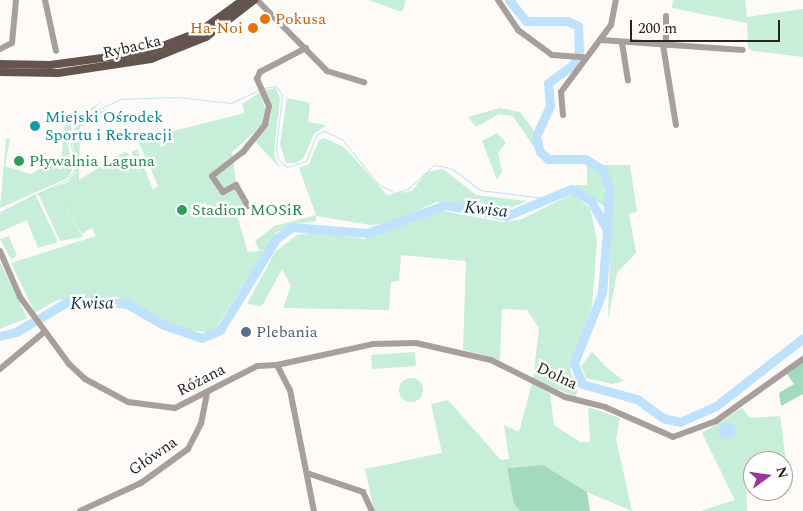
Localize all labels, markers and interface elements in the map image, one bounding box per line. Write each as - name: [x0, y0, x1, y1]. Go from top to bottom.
- place label: Pokusa: [275, 9, 326, 29]
- scale bar: [633, 10, 783, 42]
- marker: Pokusa: [259, 13, 271, 25]
- text: 200 m: [638, 17, 677, 40]
- place label: Ha-Noi: [190, 18, 243, 38]
- marker: Ha-Noi: [247, 22, 259, 34]
- street label: Rybacka: [101, 31, 163, 63]
- place label: Miejski Ośrodek Sportu i Rekreacji: [45, 107, 172, 145]
- marker: Miejski Ośrodek Sportu i Rekreacji: [29, 120, 41, 132]
- place label: Pływalnia Laguna: [29, 151, 155, 171]
- marker: Pływalnia Laguna: [13, 155, 25, 167]
- water label: Kwisa: [463, 197, 509, 223]
- place label: Stadion MOSiR: [192, 200, 302, 220]
- marker: Stadion MOSiR: [176, 204, 188, 216]
- water label: Kwisa: [70, 293, 114, 315]
- place label: Plebania: [256, 322, 318, 342]
- marker: Plebania: [240, 326, 252, 338]
- street label: Dolna: [534, 358, 580, 394]
- street label: Różana: [174, 360, 228, 400]
- street label: Główna: [125, 432, 181, 480]
- north arrow: [743, 451, 793, 501]
- text: N: [770, 464, 794, 481]

